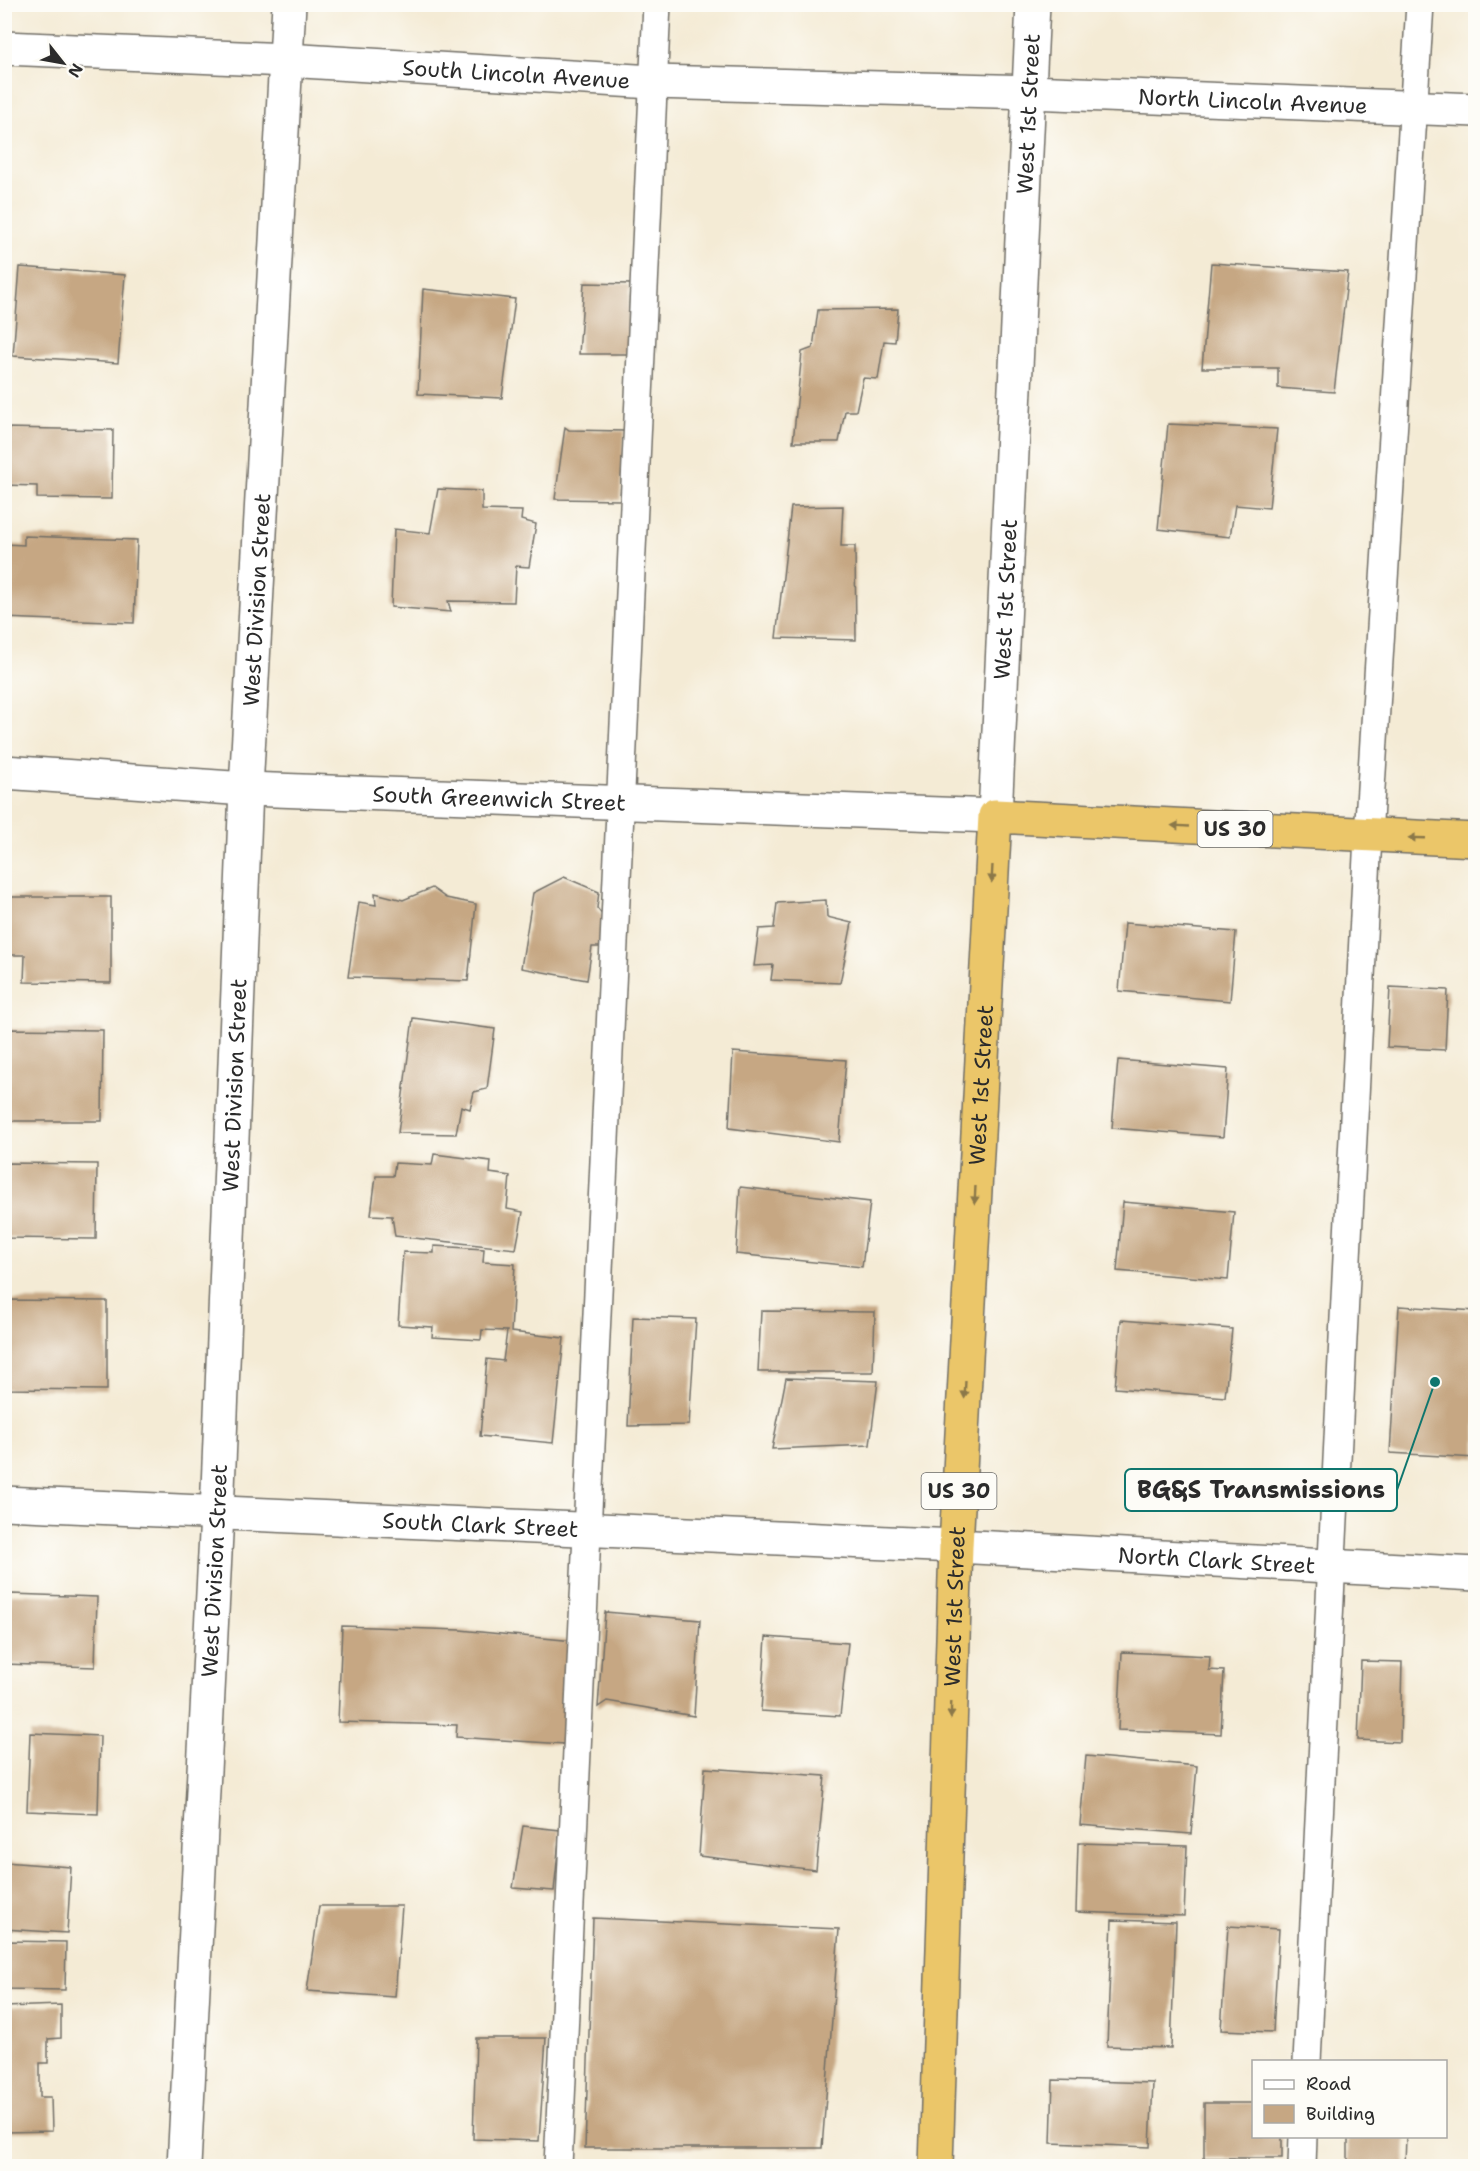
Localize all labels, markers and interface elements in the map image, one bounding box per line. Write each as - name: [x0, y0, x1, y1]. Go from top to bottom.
- north arrow: [33, 33, 93, 93]
- street label: West 1st Street: [1010, 33, 1046, 195]
- street label: South Lincoln Avenue: [402, 53, 631, 95]
- text: N: [63, 60, 88, 81]
- street label: North Lincoln Avenue: [1137, 82, 1368, 120]
- street label: West Division Street: [236, 492, 277, 707]
- street label: West 1st Street: [987, 518, 1023, 680]
- street label: South Greenwich Street: [372, 779, 626, 817]
- road number: US 30: [1198, 811, 1272, 847]
- one-way arrow: [1171, 821, 1190, 831]
- one-way arrow: [1408, 833, 1427, 843]
- one-way arrow: [987, 865, 997, 884]
- street label: West Division Street: [215, 978, 253, 1192]
- street label: West 1st Street: [962, 1004, 999, 1166]
- one-way arrow: [971, 1185, 980, 1204]
- one-way arrow: [960, 1380, 969, 1399]
- street label: West Division Street: [194, 1464, 233, 1678]
- callout: BG&S Transmissions: [1125, 1469, 1397, 1511]
- road number: US 30: [922, 1473, 996, 1509]
- text: BG&S Transmissions: [1137, 1474, 1385, 1506]
- street label: South Clark Street: [382, 1506, 579, 1543]
- street label: West 1st Street: [937, 1525, 972, 1687]
- street label: North Clark Street: [1117, 1540, 1316, 1580]
- one-way arrow: [946, 1701, 956, 1720]
- legend: [1252, 2060, 1447, 2138]
- text: Road: [1306, 2072, 1351, 2096]
- text: Building: [1306, 2102, 1375, 2126]

